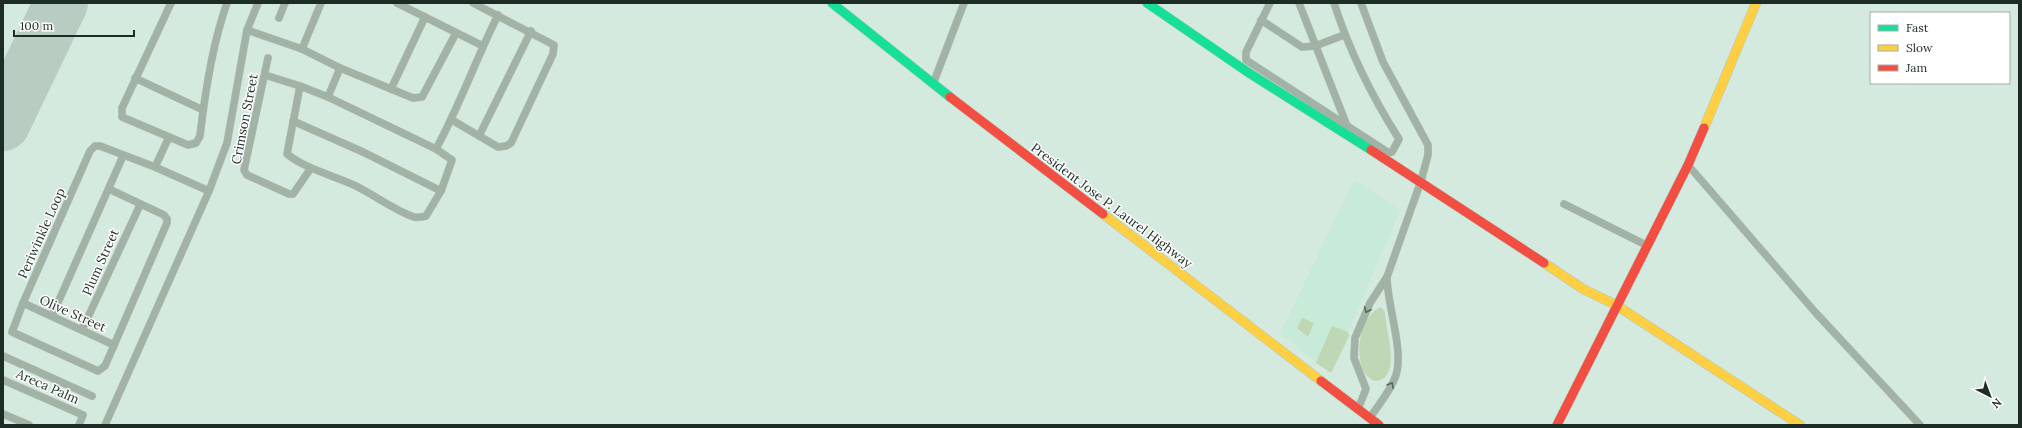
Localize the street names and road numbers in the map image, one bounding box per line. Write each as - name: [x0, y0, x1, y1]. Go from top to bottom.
- street label: Crimson Street: [227, 72, 262, 166]
- street label: President Jose P. Laurel Highway: [1028, 139, 1196, 272]
- street label: Periwinkle Loop: [14, 185, 69, 281]
- street label: Plum Street: [78, 226, 123, 298]
- street label: Olive Street: [37, 291, 109, 336]
- street label: Areca Palm: [13, 365, 82, 408]

